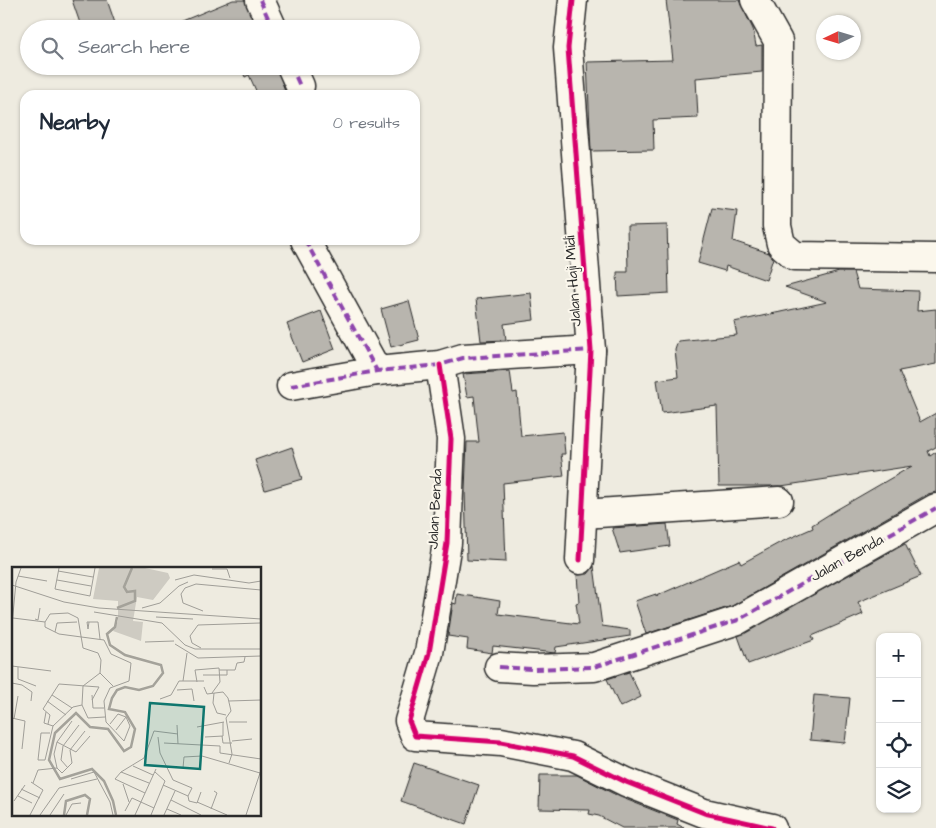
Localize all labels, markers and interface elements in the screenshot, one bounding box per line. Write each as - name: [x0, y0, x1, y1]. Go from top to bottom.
- north arrow: [816, 15, 861, 60]
- search box: [20, 20, 420, 75]
- icon: search: [38, 34, 66, 62]
- text: Search here: [78, 34, 190, 61]
- text: Nearby: [40, 108, 110, 137]
- text: 0 results: [333, 112, 400, 134]
- street label: Jalan Haji Midi: [559, 234, 587, 327]
- street label: Jalan Benda: [422, 468, 448, 550]
- street label: Jalan Benda: [807, 529, 888, 587]
- inset map: [12, 567, 261, 816]
- map controls: [876, 633, 921, 813]
- button: +: [876, 633, 921, 678]
- button: −: [876, 678, 921, 723]
- button: locate: [876, 723, 921, 768]
- button: layers: [876, 768, 921, 813]

